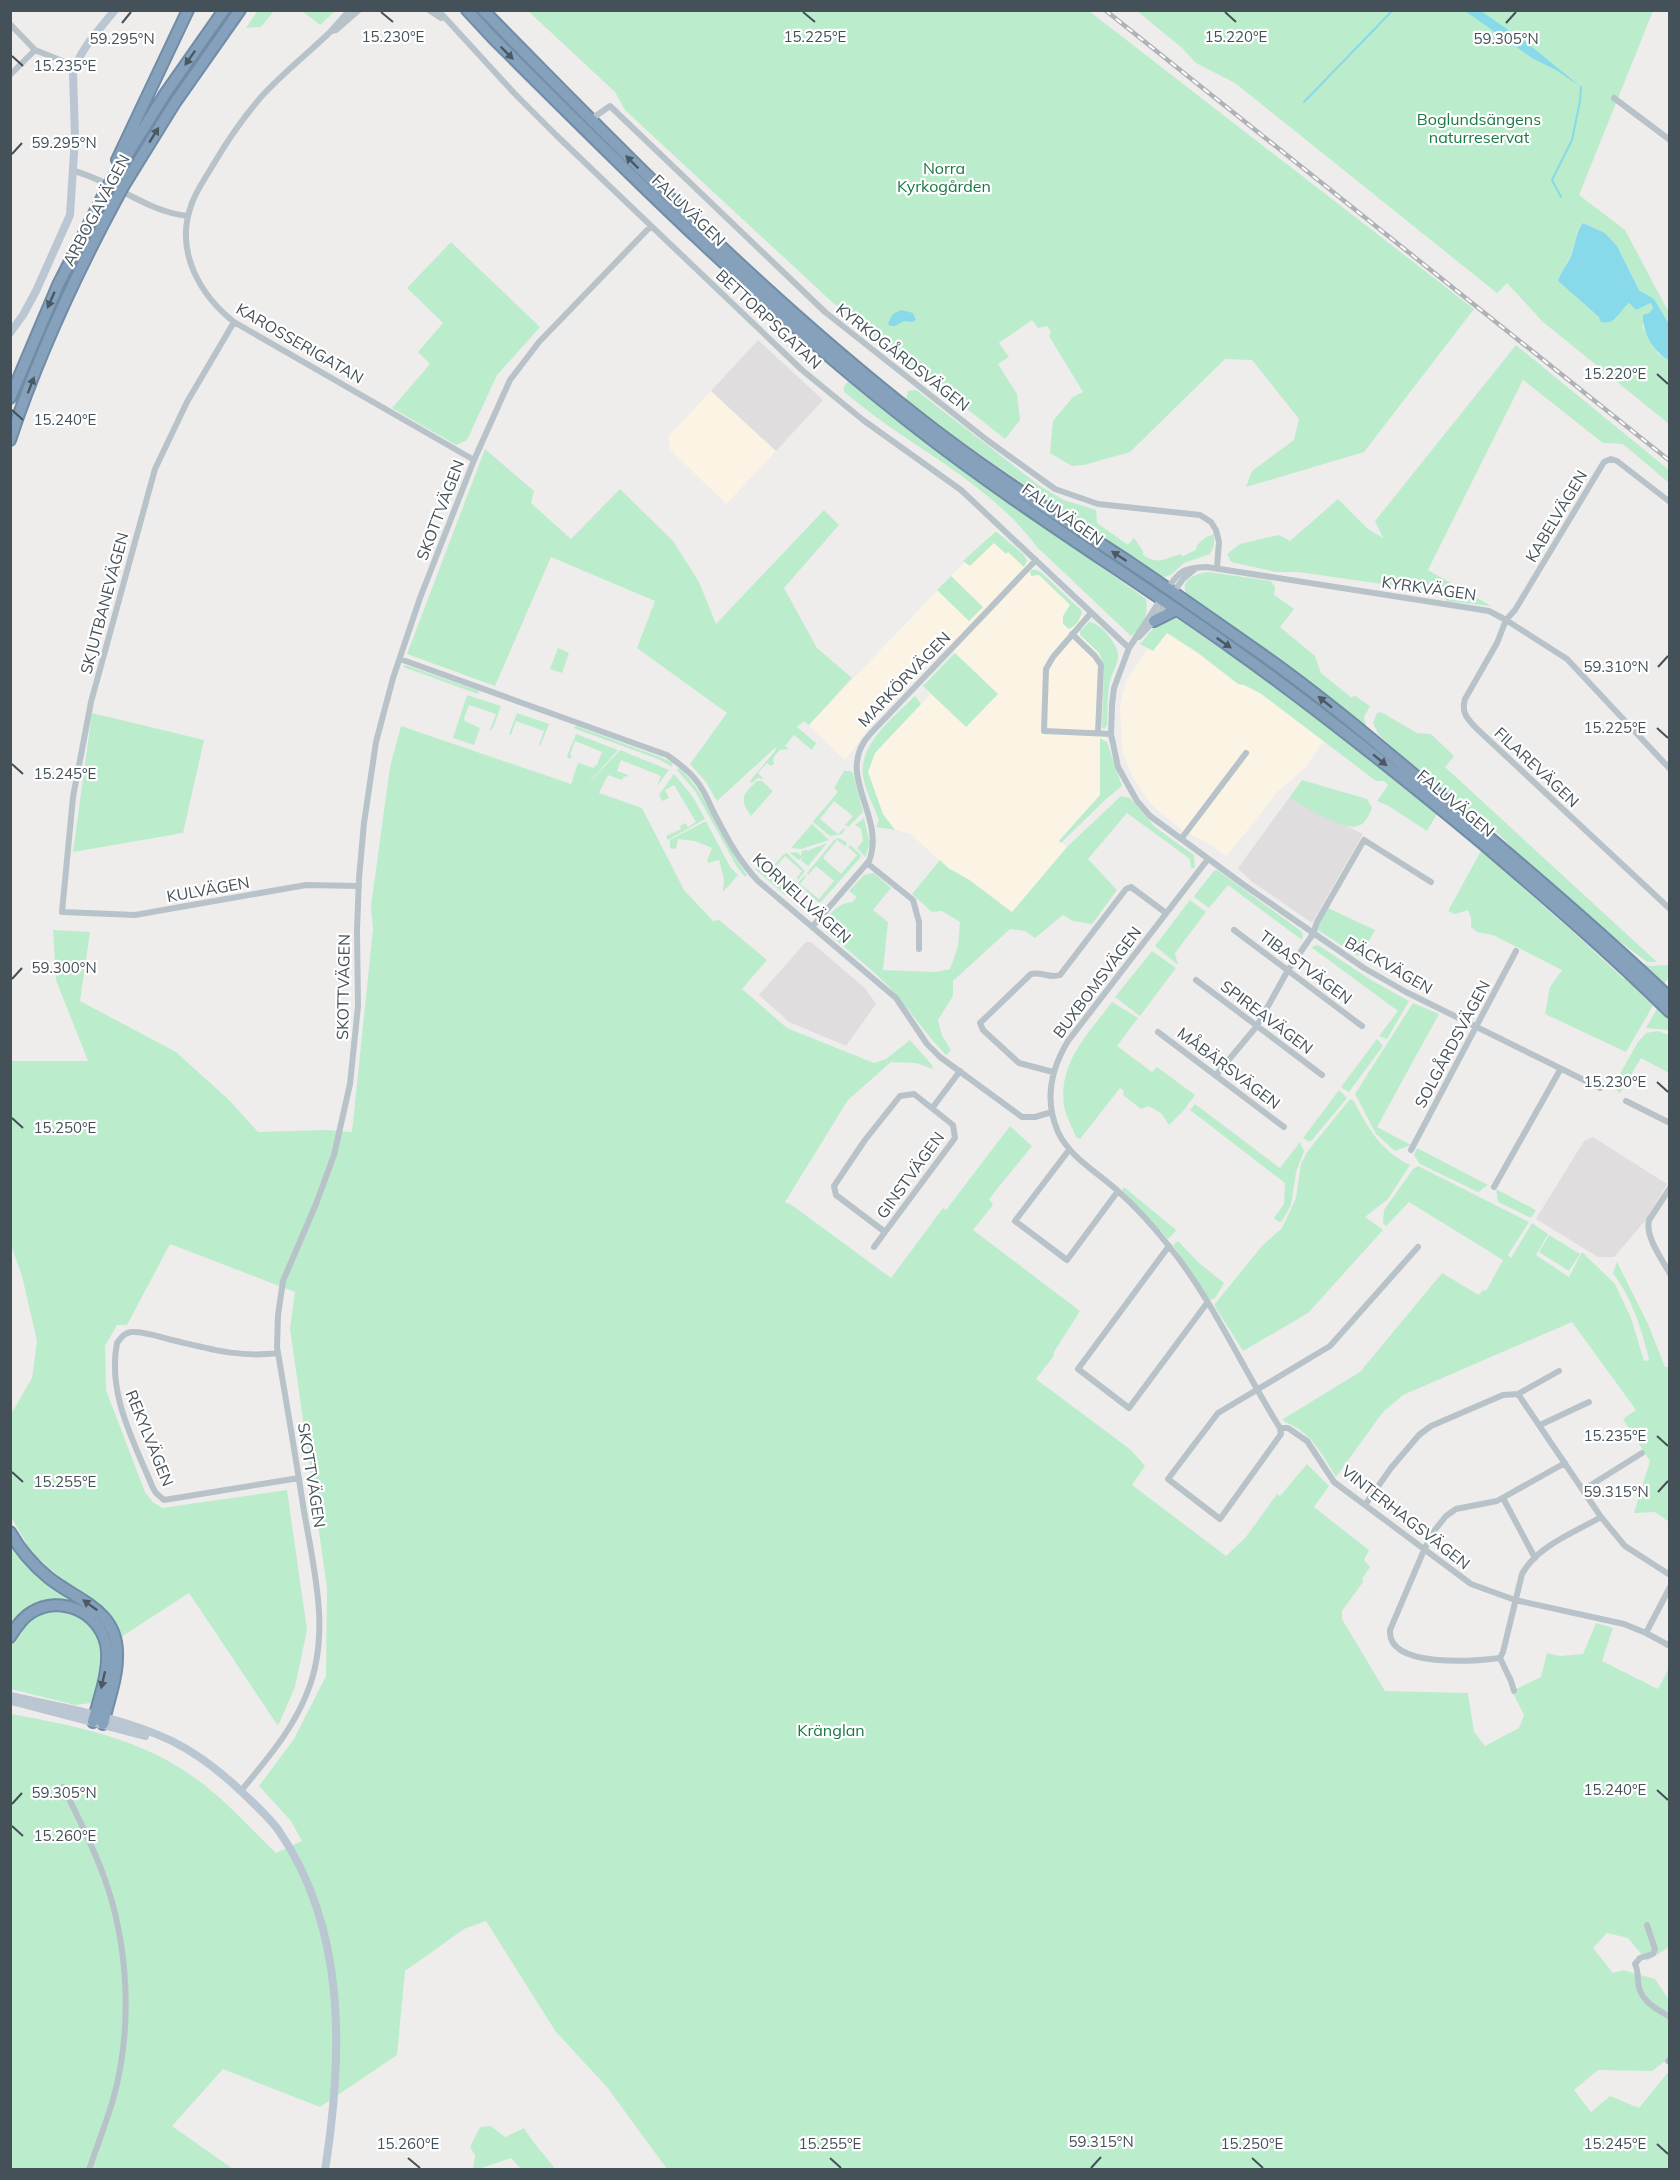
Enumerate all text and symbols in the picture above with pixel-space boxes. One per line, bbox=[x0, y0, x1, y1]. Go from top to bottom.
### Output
text: 15.230°E bbox=[362, 27, 425, 46]
text: 15.225°E bbox=[784, 27, 847, 46]
text: 15.220°E bbox=[1205, 27, 1268, 46]
text: 59.295°N bbox=[89, 29, 155, 48]
text: 59.305°N bbox=[1473, 29, 1539, 48]
one-way arrow bbox=[500, 46, 515, 60]
one-way arrow bbox=[185, 50, 196, 66]
text: 15.235°E bbox=[34, 56, 97, 75]
park label: Boglundsängens naturreservat bbox=[1417, 109, 1541, 147]
one-way arrow bbox=[149, 127, 160, 143]
text: 59.295°N bbox=[31, 133, 97, 152]
street label: ARBOGAVÄGEN bbox=[58, 151, 134, 269]
one-way arrow bbox=[626, 156, 640, 170]
park label: Norra Kyrkogården bbox=[897, 158, 991, 196]
street label: FALUVÄGEN bbox=[648, 170, 730, 250]
street label: BETTORPSGATAN bbox=[712, 265, 826, 373]
one-way arrow bbox=[46, 292, 55, 309]
street label: KAROSSERIGATAN bbox=[233, 298, 367, 388]
street label: KYRKOGÅRDSVÄGEN bbox=[832, 299, 974, 415]
text: 15.220°E bbox=[1584, 364, 1647, 383]
one-way arrow bbox=[26, 376, 36, 394]
text: 15.240°E bbox=[34, 410, 97, 429]
street label: SKOTTVÄGEN bbox=[412, 457, 468, 563]
street label: KABELVÄGEN bbox=[1521, 466, 1591, 566]
street label: FALUVÄGEN bbox=[1018, 479, 1108, 549]
street label: SKJUTBANEVÄGEN bbox=[75, 530, 133, 676]
one-way arrow bbox=[1111, 551, 1127, 562]
street label: KYRKVÄGEN bbox=[1380, 571, 1478, 605]
street label: MARKÖRVÄGEN bbox=[854, 627, 954, 731]
one-way arrow bbox=[1216, 637, 1232, 648]
text: 59.310°N bbox=[1583, 657, 1649, 676]
one-way arrow bbox=[1317, 696, 1332, 708]
text: 15.225°E bbox=[1584, 718, 1647, 737]
street label: FILAREVÄGEN bbox=[1490, 723, 1584, 811]
one-way arrow bbox=[1372, 753, 1388, 766]
text: 15.245°E bbox=[34, 764, 97, 783]
street label: FALUVÄGEN bbox=[1413, 765, 1499, 841]
street label: KORNELLVÄGEN bbox=[749, 849, 855, 947]
street label: KULVÄGEN bbox=[165, 872, 251, 906]
street label: BUXBOMSVÄGEN bbox=[1049, 922, 1145, 1042]
street label: TIBASTVÄGEN bbox=[1256, 926, 1356, 1008]
street label: BÄCKVÄGEN bbox=[1342, 932, 1436, 998]
street label: SKOTTVÄGEN bbox=[332, 934, 354, 1040]
text: 59.300°N bbox=[31, 958, 97, 977]
street label: SPIREAVÄGEN bbox=[1217, 976, 1317, 1058]
street label: SOLGÅRDSVÄGEN bbox=[1410, 977, 1494, 1111]
street label: MÅBÄRSVÄGEN bbox=[1174, 1023, 1284, 1113]
text: 15.230°E bbox=[1584, 1072, 1647, 1091]
text: 15.250°E bbox=[34, 1118, 97, 1137]
street label: GINSTVÄGEN bbox=[872, 1128, 948, 1222]
street label: REKYLVÄGEN bbox=[122, 1387, 178, 1489]
street label: SKOTTVÄGEN bbox=[294, 1421, 330, 1529]
text: 15.235°E bbox=[1584, 1426, 1647, 1445]
street label: VINTERHAGSVÄGEN bbox=[1338, 1461, 1474, 1573]
text: 15.255°E bbox=[34, 1472, 97, 1491]
text: 59.315°N bbox=[1583, 1482, 1649, 1501]
one-way arrow bbox=[83, 1599, 99, 1611]
one-way arrow bbox=[97, 1671, 107, 1689]
park label: Kränglan bbox=[797, 1720, 865, 1740]
text: 15.240°E bbox=[1584, 1780, 1647, 1799]
text: 59.305°N bbox=[31, 1783, 97, 1802]
text: 15.260°E bbox=[34, 1826, 97, 1845]
text: 59.315°N bbox=[1068, 2132, 1134, 2151]
text: 15.260°E bbox=[377, 2134, 440, 2153]
text: 15.255°E bbox=[799, 2134, 862, 2153]
text: 15.250°E bbox=[1221, 2134, 1284, 2153]
text: 15.245°E bbox=[1584, 2134, 1647, 2153]

